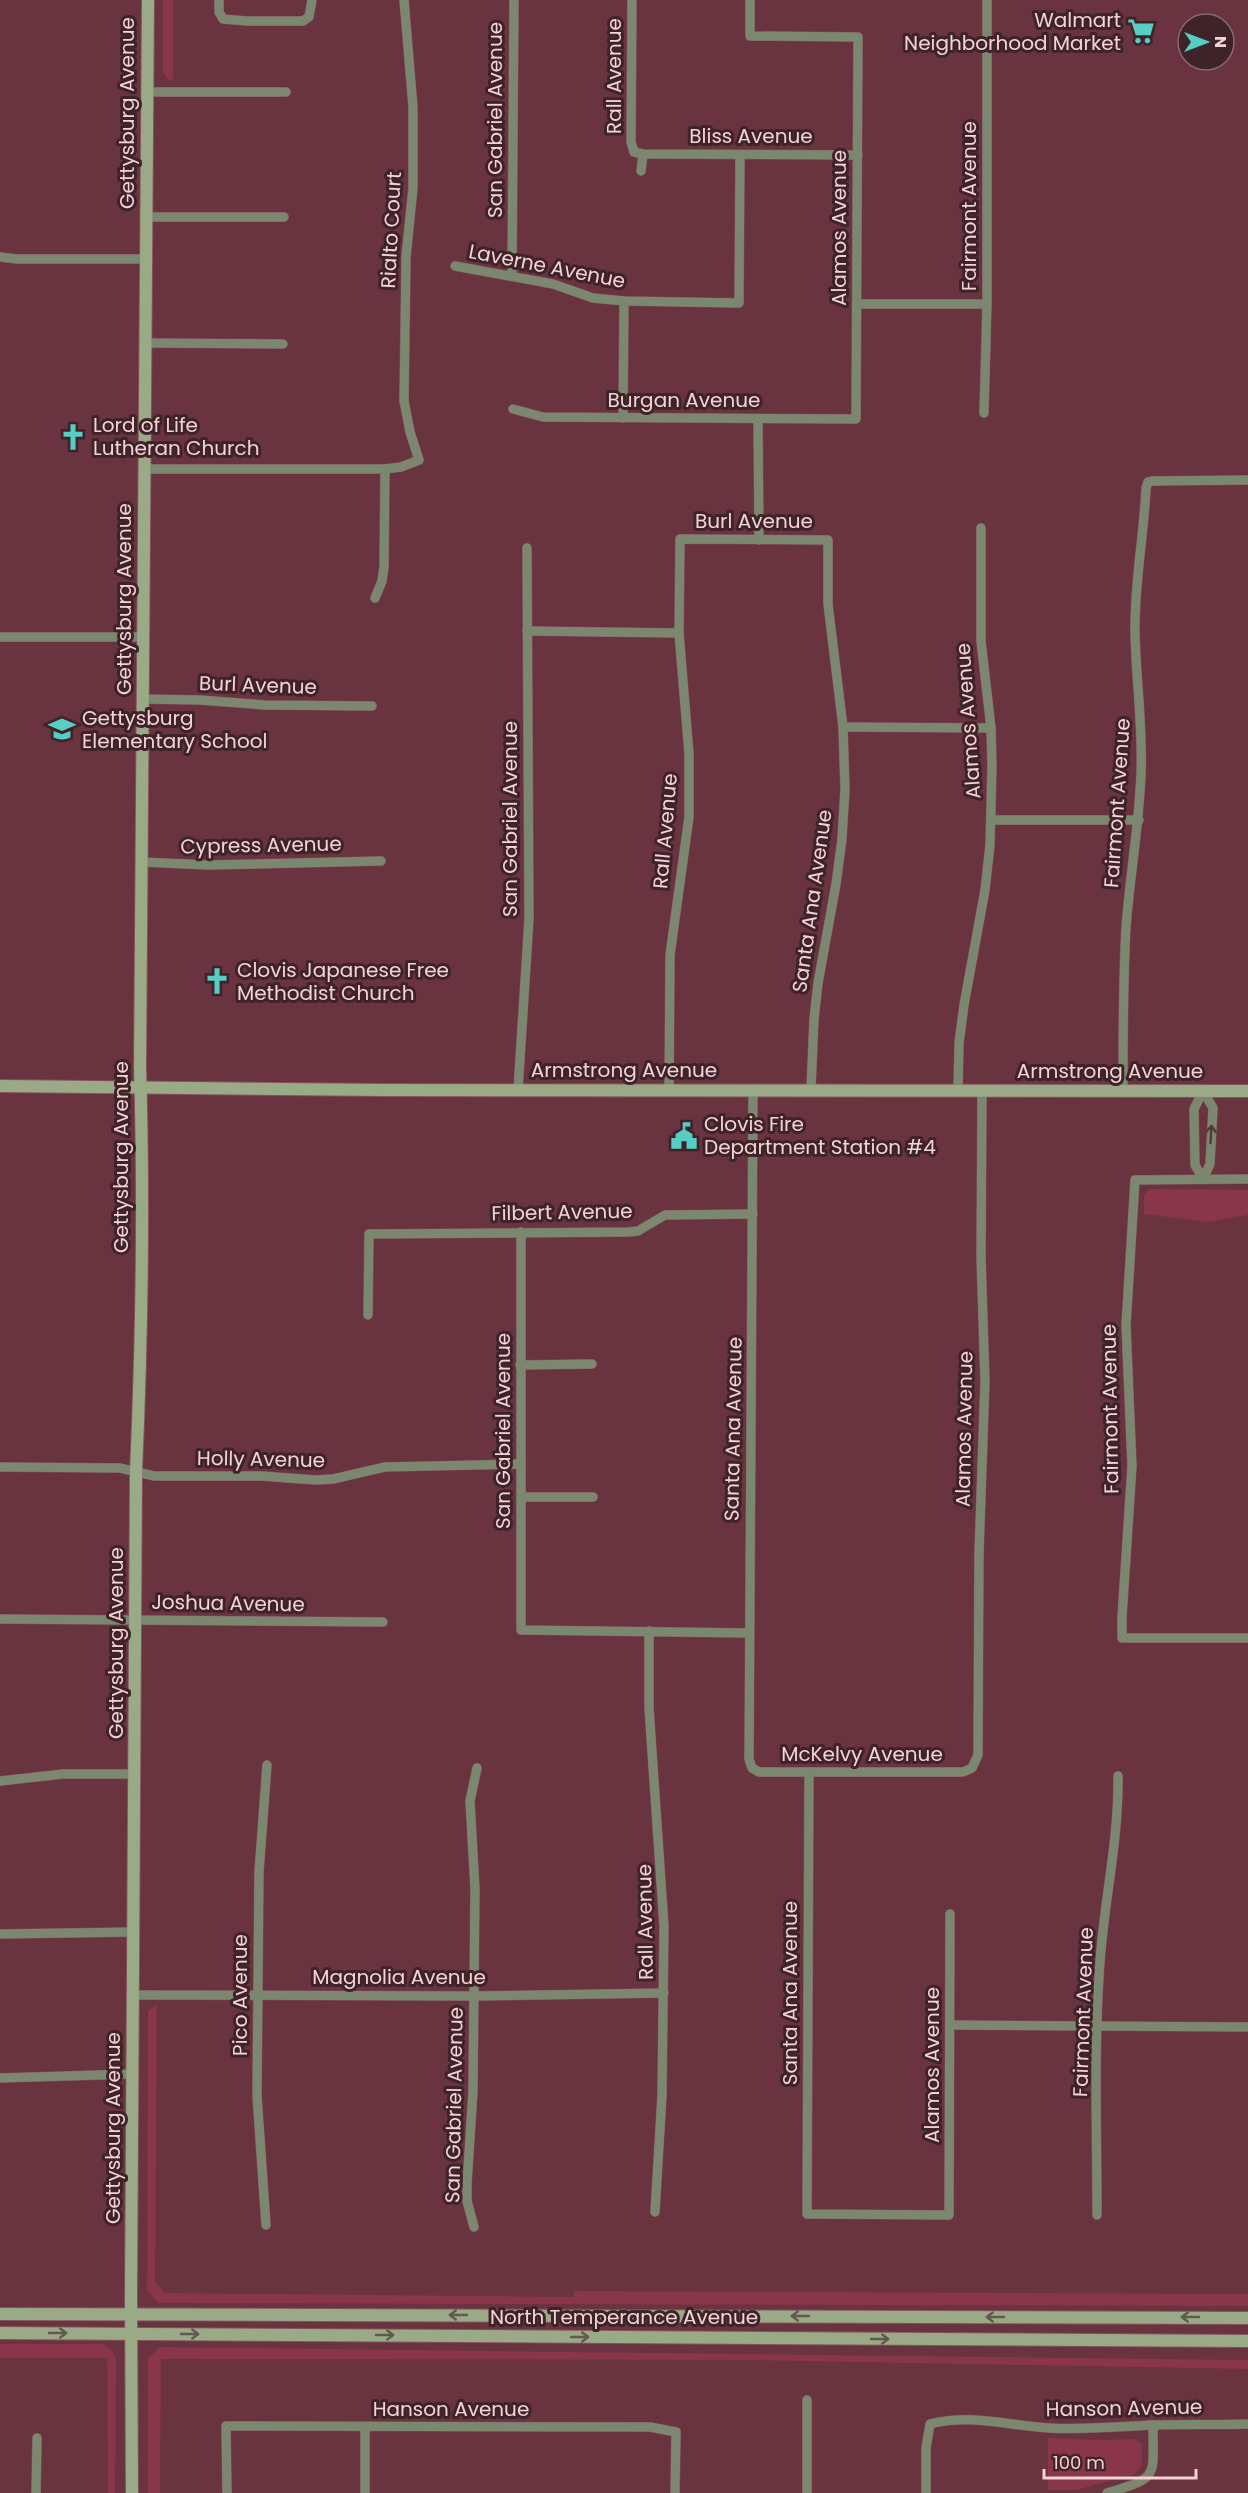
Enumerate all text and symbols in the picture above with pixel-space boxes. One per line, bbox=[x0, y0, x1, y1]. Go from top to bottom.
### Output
place label: Walmart Neighborhood Market bbox=[904, 6, 1121, 57]
north arrow bbox=[1176, 12, 1236, 72]
supermarket icon: Walmart Neighborhood Market bbox=[1126, 16, 1156, 46]
street label: Gettysburg Avenue bbox=[113, 17, 141, 209]
street label: Rall Avenue bbox=[600, 18, 628, 134]
street label: San Gabriel Avenue bbox=[481, 22, 509, 218]
text: N bbox=[1209, 36, 1232, 48]
street label: Fairmont Avenue bbox=[955, 121, 983, 291]
street label: Bliss Avenue bbox=[689, 122, 813, 150]
street label: Alamos Avenue bbox=[825, 150, 853, 306]
street label: Rialto Court bbox=[374, 171, 408, 289]
street label: Laverne Avenue bbox=[466, 237, 628, 295]
street label: Burgan Avenue bbox=[608, 386, 760, 414]
place label: Lord of Life Lutheran Church bbox=[93, 411, 259, 462]
church icon: Lord of Life Lutheran Church bbox=[58, 422, 88, 452]
street label: Gettysburg Avenue bbox=[110, 503, 138, 695]
street label: Burl Avenue bbox=[695, 507, 813, 535]
street label: Alamos Avenue bbox=[949, 642, 987, 800]
street label: Burl Avenue bbox=[199, 669, 317, 701]
place label: Gettysburg Elementary School bbox=[82, 704, 267, 755]
school or university icon: Gettysburg Elementary School bbox=[47, 714, 77, 744]
street label: Fairmont Avenue bbox=[1097, 717, 1137, 889]
street label: San Gabriel Avenue bbox=[496, 721, 524, 917]
street label: Rall Avenue bbox=[646, 772, 684, 890]
street label: Santa Ana Avenue bbox=[785, 808, 839, 994]
street label: Cypress Avenue bbox=[180, 830, 342, 860]
place label: Clovis Japanese Free Methodist Church bbox=[237, 956, 449, 1007]
church icon: Clovis Japanese Free Methodist Church bbox=[202, 966, 232, 996]
street label: Armstrong Avenue bbox=[531, 1056, 717, 1084]
street label: Armstrong Avenue bbox=[1017, 1057, 1203, 1085]
street label: Gettysburg Avenue bbox=[107, 1061, 135, 1253]
place label: Clovis Fire Department Station #4 bbox=[704, 1110, 936, 1161]
public building icon: Clovis Fire Department Station #4 bbox=[669, 1121, 699, 1151]
one-way arrow bbox=[1206, 1125, 1217, 1145]
street label: Filbert Avenue bbox=[491, 1197, 633, 1227]
street label: Fairmont Avenue bbox=[1095, 1324, 1125, 1494]
street label: San Gabriel Avenue bbox=[489, 1333, 517, 1529]
street label: Santa Ana Avenue bbox=[717, 1337, 749, 1521]
street label: Alamos Avenue bbox=[949, 1351, 979, 1507]
street label: Holly Avenue bbox=[197, 1444, 325, 1474]
street label: Gettysburg Avenue bbox=[102, 1547, 130, 1739]
street label: Joshua Avenue bbox=[151, 1588, 305, 1618]
street label: McKelvy Avenue bbox=[781, 1740, 943, 1768]
street label: Rall Avenue bbox=[630, 1864, 660, 1980]
street label: Santa Ana Avenue bbox=[776, 1901, 804, 2085]
street label: Fairmont Avenue bbox=[1066, 1927, 1100, 2097]
street label: Pico Avenue bbox=[226, 1934, 254, 2056]
street label: Magnolia Avenue bbox=[312, 1963, 486, 1991]
street label: Alamos Avenue bbox=[918, 1987, 946, 2143]
street label: San Gabriel Avenue bbox=[438, 2007, 470, 2203]
street label: Gettysburg Avenue bbox=[99, 2032, 127, 2224]
street label: North Temperance Avenue bbox=[490, 2303, 758, 2331]
one-way arrow bbox=[448, 2309, 468, 2321]
one-way arrow bbox=[790, 2310, 810, 2322]
one-way arrow bbox=[985, 2311, 1005, 2323]
one-way arrow bbox=[1180, 2311, 1200, 2323]
one-way arrow bbox=[48, 2327, 68, 2339]
one-way arrow bbox=[179, 2328, 199, 2340]
one-way arrow bbox=[374, 2329, 394, 2341]
one-way arrow bbox=[569, 2331, 589, 2343]
one-way arrow bbox=[869, 2333, 889, 2345]
street label: Hanson Avenue bbox=[1045, 2393, 1203, 2423]
street label: Hanson Avenue bbox=[373, 2395, 529, 2423]
scale bar bbox=[1044, 2442, 1196, 2480]
text: 100 m bbox=[1053, 2450, 1105, 2475]

